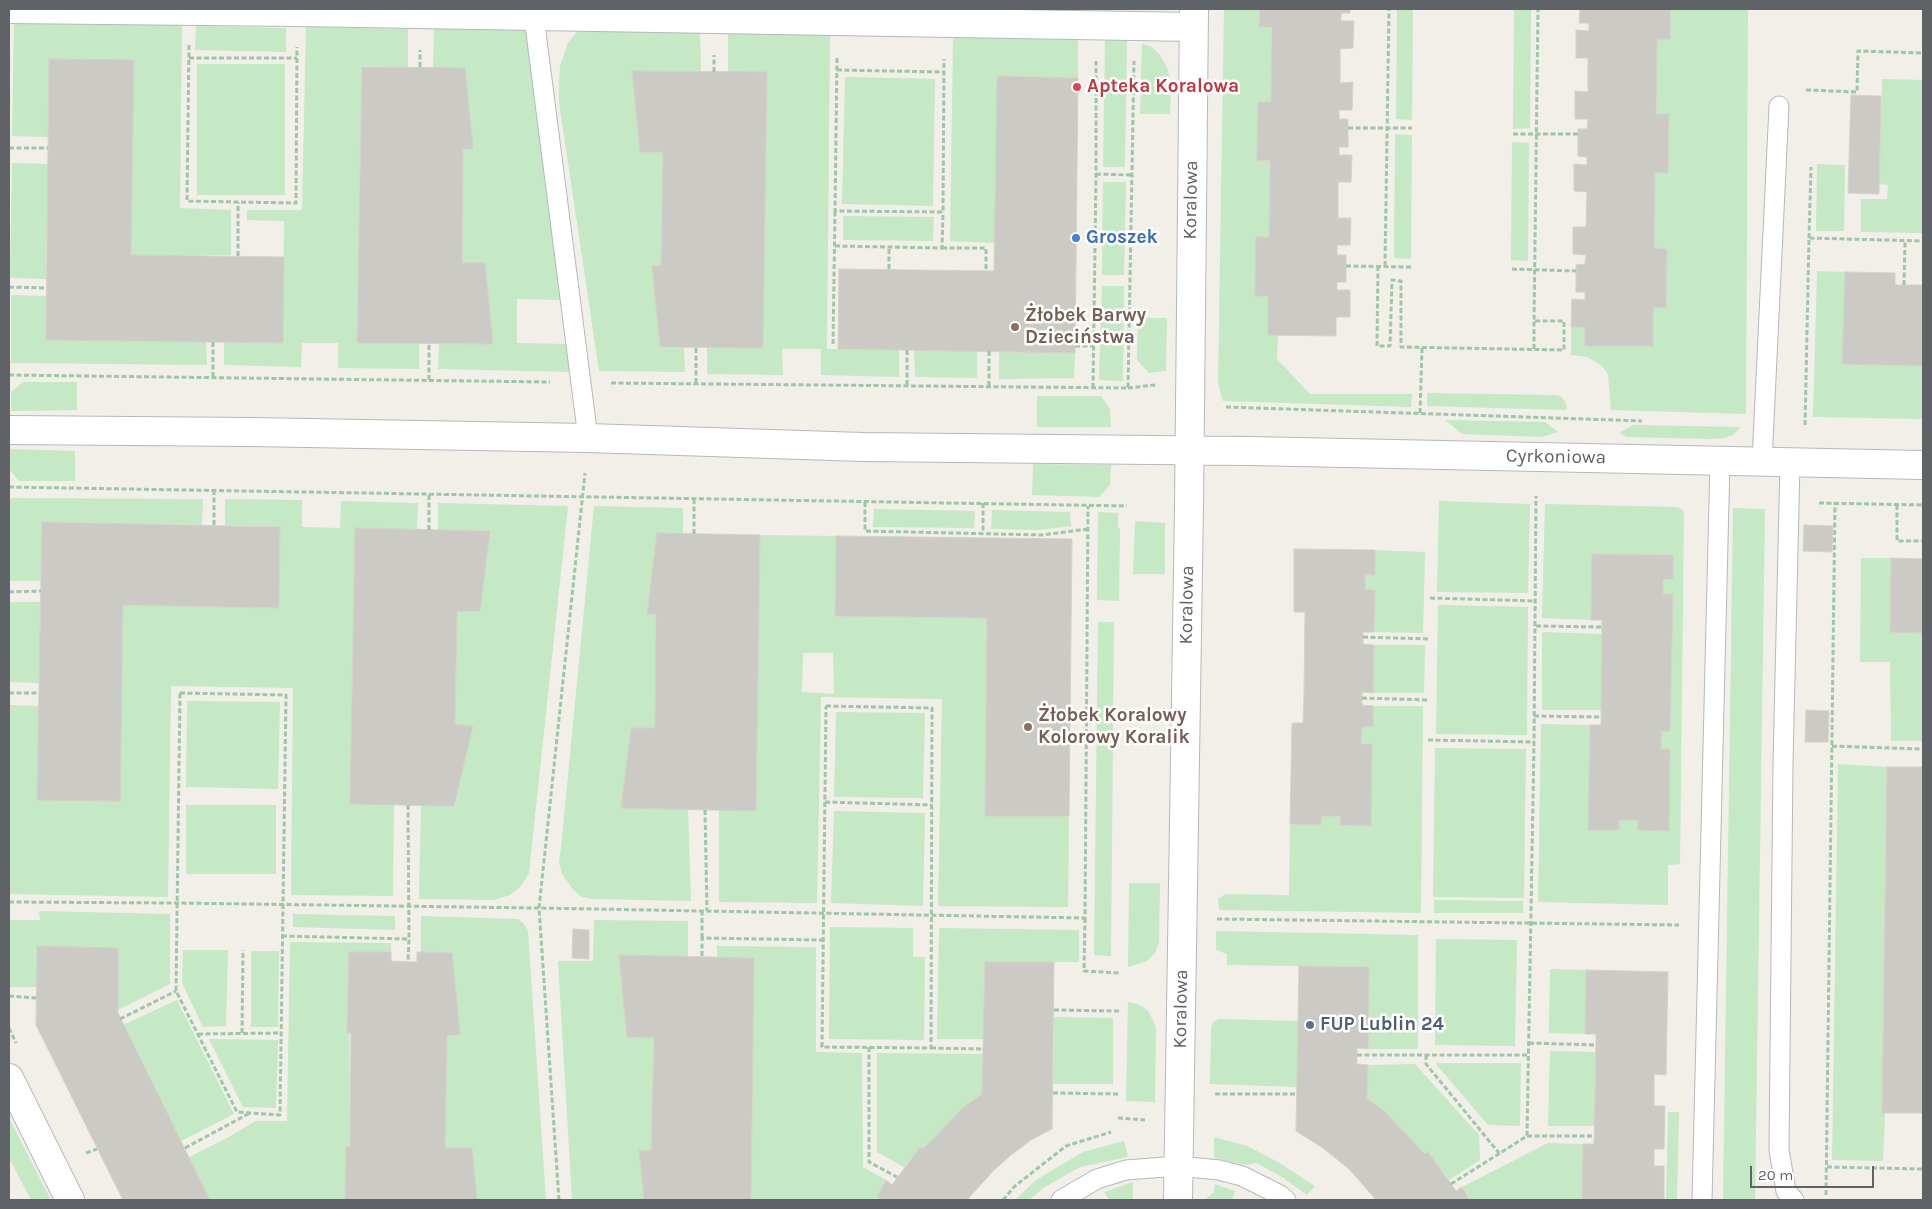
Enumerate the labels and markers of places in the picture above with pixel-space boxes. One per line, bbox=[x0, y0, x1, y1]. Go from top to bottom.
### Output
place label: Apteka Koralowa bbox=[1087, 76, 1239, 98]
marker: Apteka Koralowa bbox=[1071, 81, 1083, 93]
place label: Groszek bbox=[1086, 227, 1158, 249]
marker: Groszek bbox=[1070, 232, 1082, 244]
place label: Żłobek Barwy Dzieciństwa bbox=[1025, 305, 1146, 349]
marker: Żłobek Barwy Dzieciństwa bbox=[1009, 321, 1021, 333]
place label: Żłobek Koralowy Kolorowy Koralik bbox=[1038, 705, 1190, 749]
marker: Żłobek Koralowy Kolorowy Koralik bbox=[1022, 721, 1034, 733]
place label: FUP Lublin 24 bbox=[1320, 1014, 1444, 1036]
marker: FUP Lublin 24 bbox=[1304, 1019, 1316, 1031]

